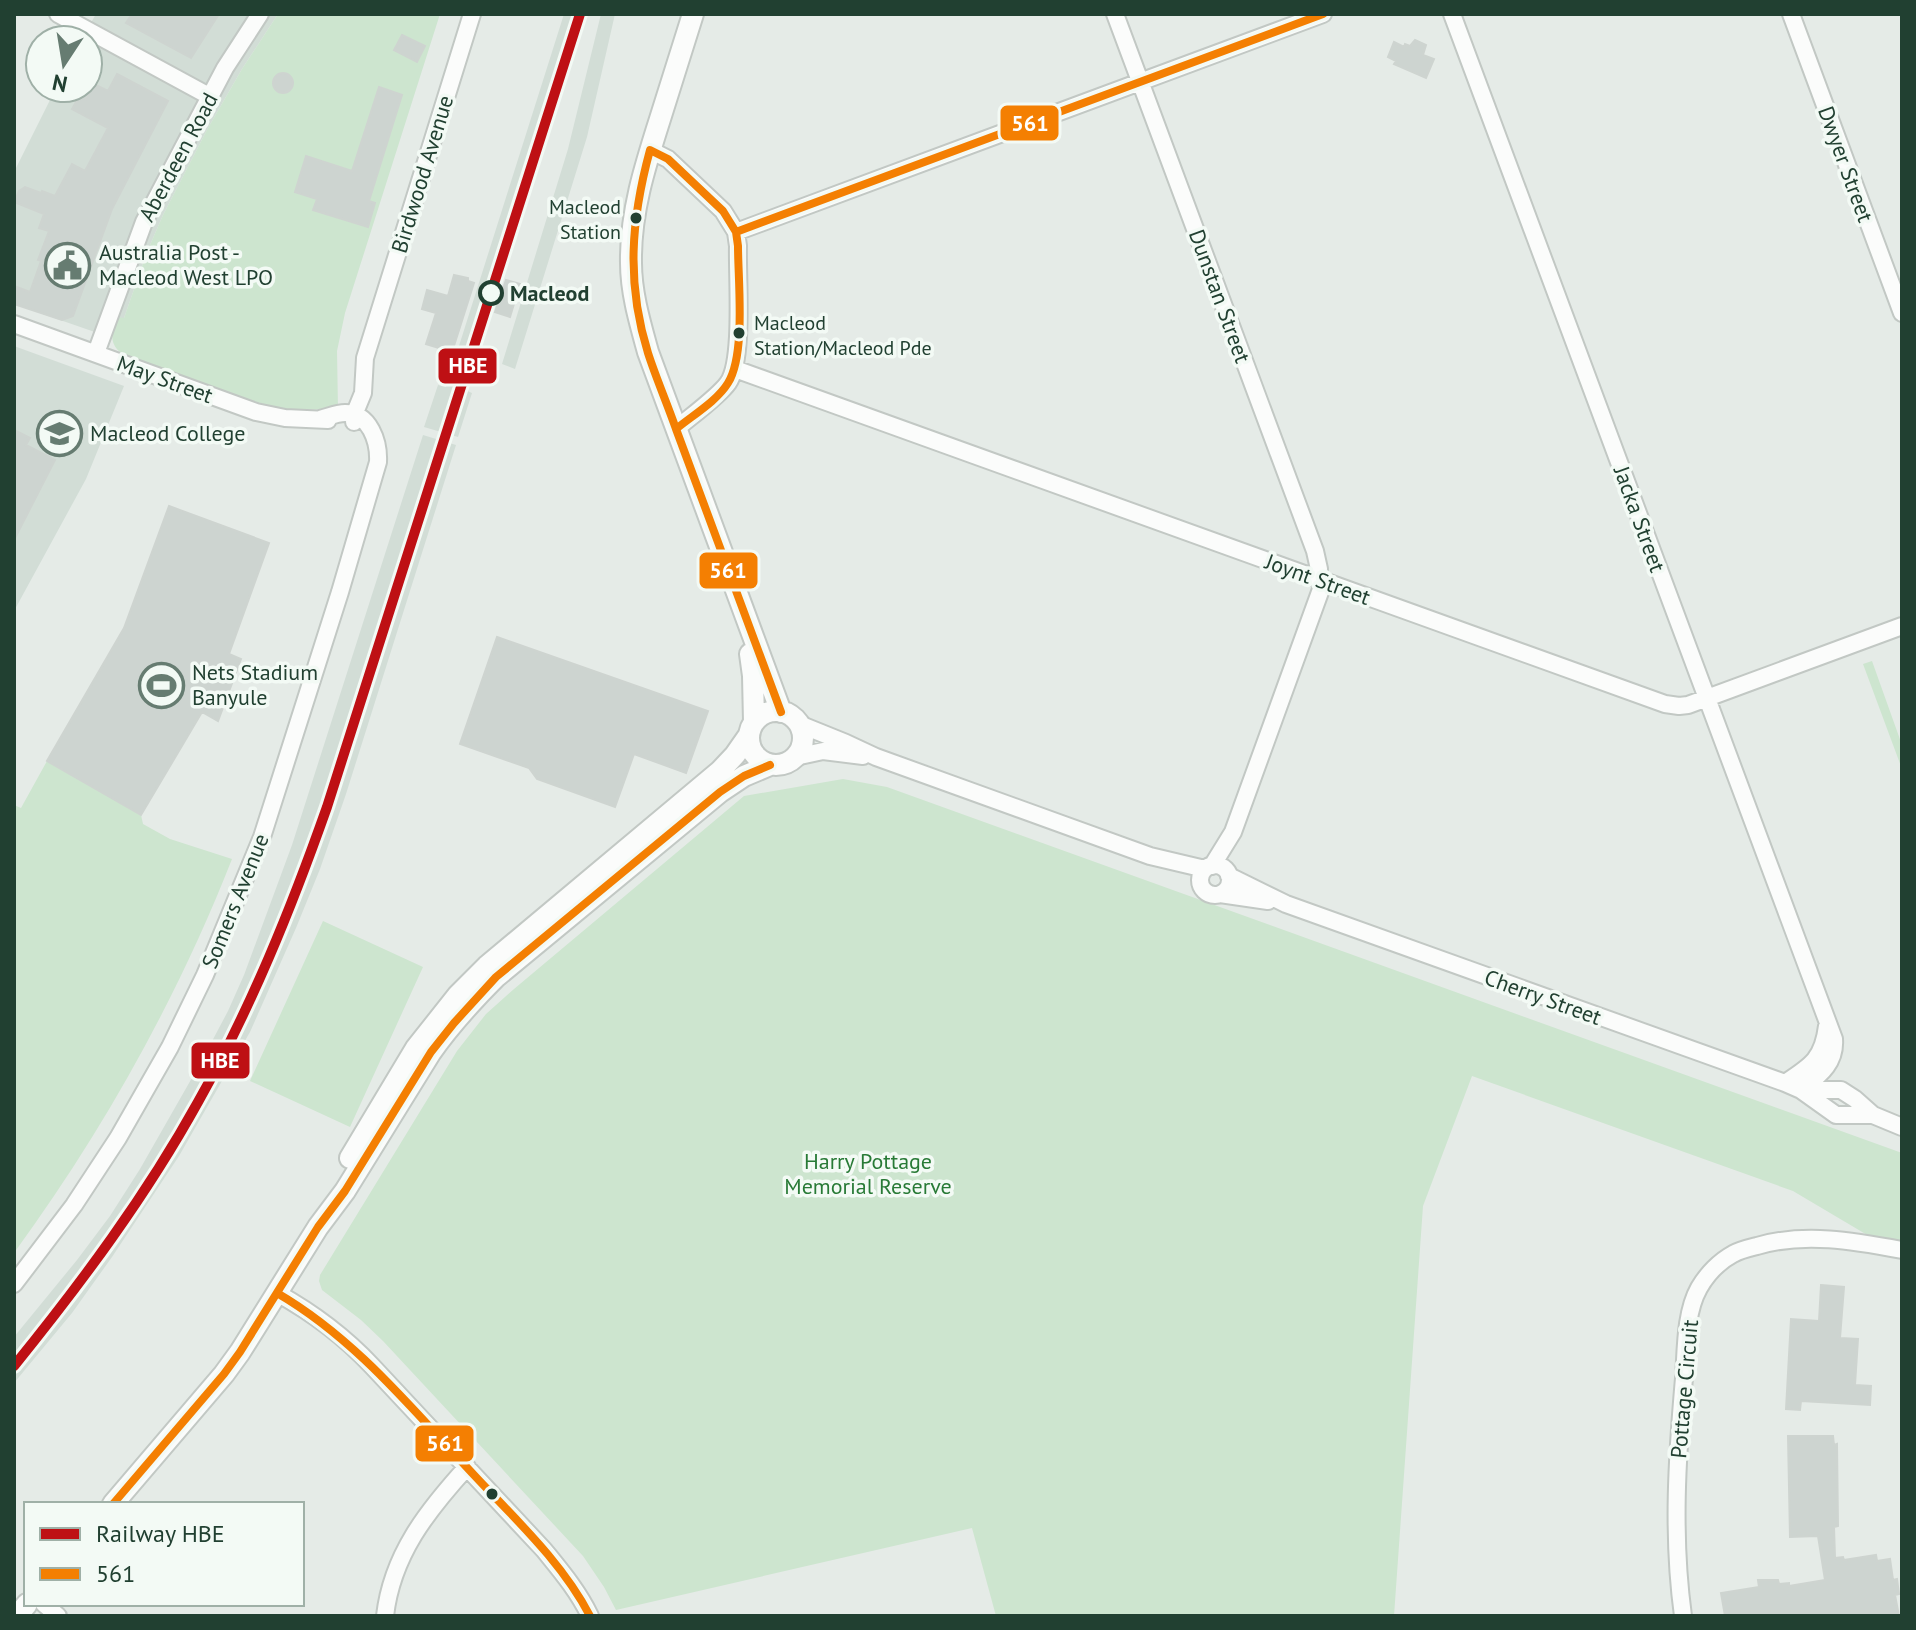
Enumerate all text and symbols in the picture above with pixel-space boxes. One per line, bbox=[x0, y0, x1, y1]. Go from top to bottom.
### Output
north arrow bbox=[24, 24, 104, 104]
text: N bbox=[50, 68, 70, 99]
street label: Aberdeen Road bbox=[132, 88, 224, 226]
street label: Birdwood Avenue bbox=[385, 92, 459, 256]
street label: Dwyer Street bbox=[1812, 102, 1880, 226]
line badge: 561 bbox=[999, 104, 1060, 142]
text: 561 bbox=[1011, 109, 1049, 137]
place label: Macleod Station bbox=[549, 194, 621, 245]
marker: Macleod Station bbox=[628, 210, 644, 226]
street label: Dunstan Street bbox=[1183, 225, 1257, 367]
place label: Australia Post - Macleod West LPO bbox=[99, 238, 273, 291]
public building icon: Australia Post - Macleod West LPO bbox=[44, 241, 92, 289]
place label: Macleod bbox=[510, 279, 589, 307]
marker: Macleod bbox=[479, 281, 503, 305]
place label: Macleod Station/Macleod Pde bbox=[754, 310, 932, 361]
marker: Macleod Station/Macleod Pde bbox=[731, 325, 747, 341]
line badge: HBE bbox=[437, 347, 498, 385]
street label: May Street bbox=[113, 349, 217, 409]
text: HBE bbox=[449, 351, 487, 379]
school or university icon: Macleod College bbox=[35, 409, 83, 457]
place label: Macleod College bbox=[90, 419, 245, 447]
street label: Jacka Street bbox=[1608, 461, 1672, 576]
street label: Joynt Street bbox=[1261, 547, 1375, 611]
line badge: 561 bbox=[698, 551, 759, 590]
text: 561 bbox=[709, 556, 747, 584]
place label: Nets Stadium Banyule bbox=[192, 658, 318, 711]
sports icon: Nets Stadium Banyule bbox=[137, 661, 185, 709]
street label: Somers Avenue bbox=[195, 829, 275, 973]
street label: Cherry Street bbox=[1481, 963, 1606, 1031]
line badge: HBE bbox=[190, 1041, 251, 1080]
text: HBE bbox=[201, 1046, 239, 1074]
park label: Harry Pottage Memorial Reserve bbox=[784, 1147, 952, 1200]
street label: Pottage Circuit bbox=[1664, 1318, 1704, 1459]
line badge: 561 bbox=[414, 1424, 475, 1463]
text: 561 bbox=[426, 1429, 464, 1457]
unlabelled marker bbox=[484, 1486, 500, 1502]
legend bbox=[24, 1502, 304, 1606]
text: Railway HBE bbox=[96, 1518, 225, 1549]
text: 561 bbox=[96, 1558, 135, 1589]

